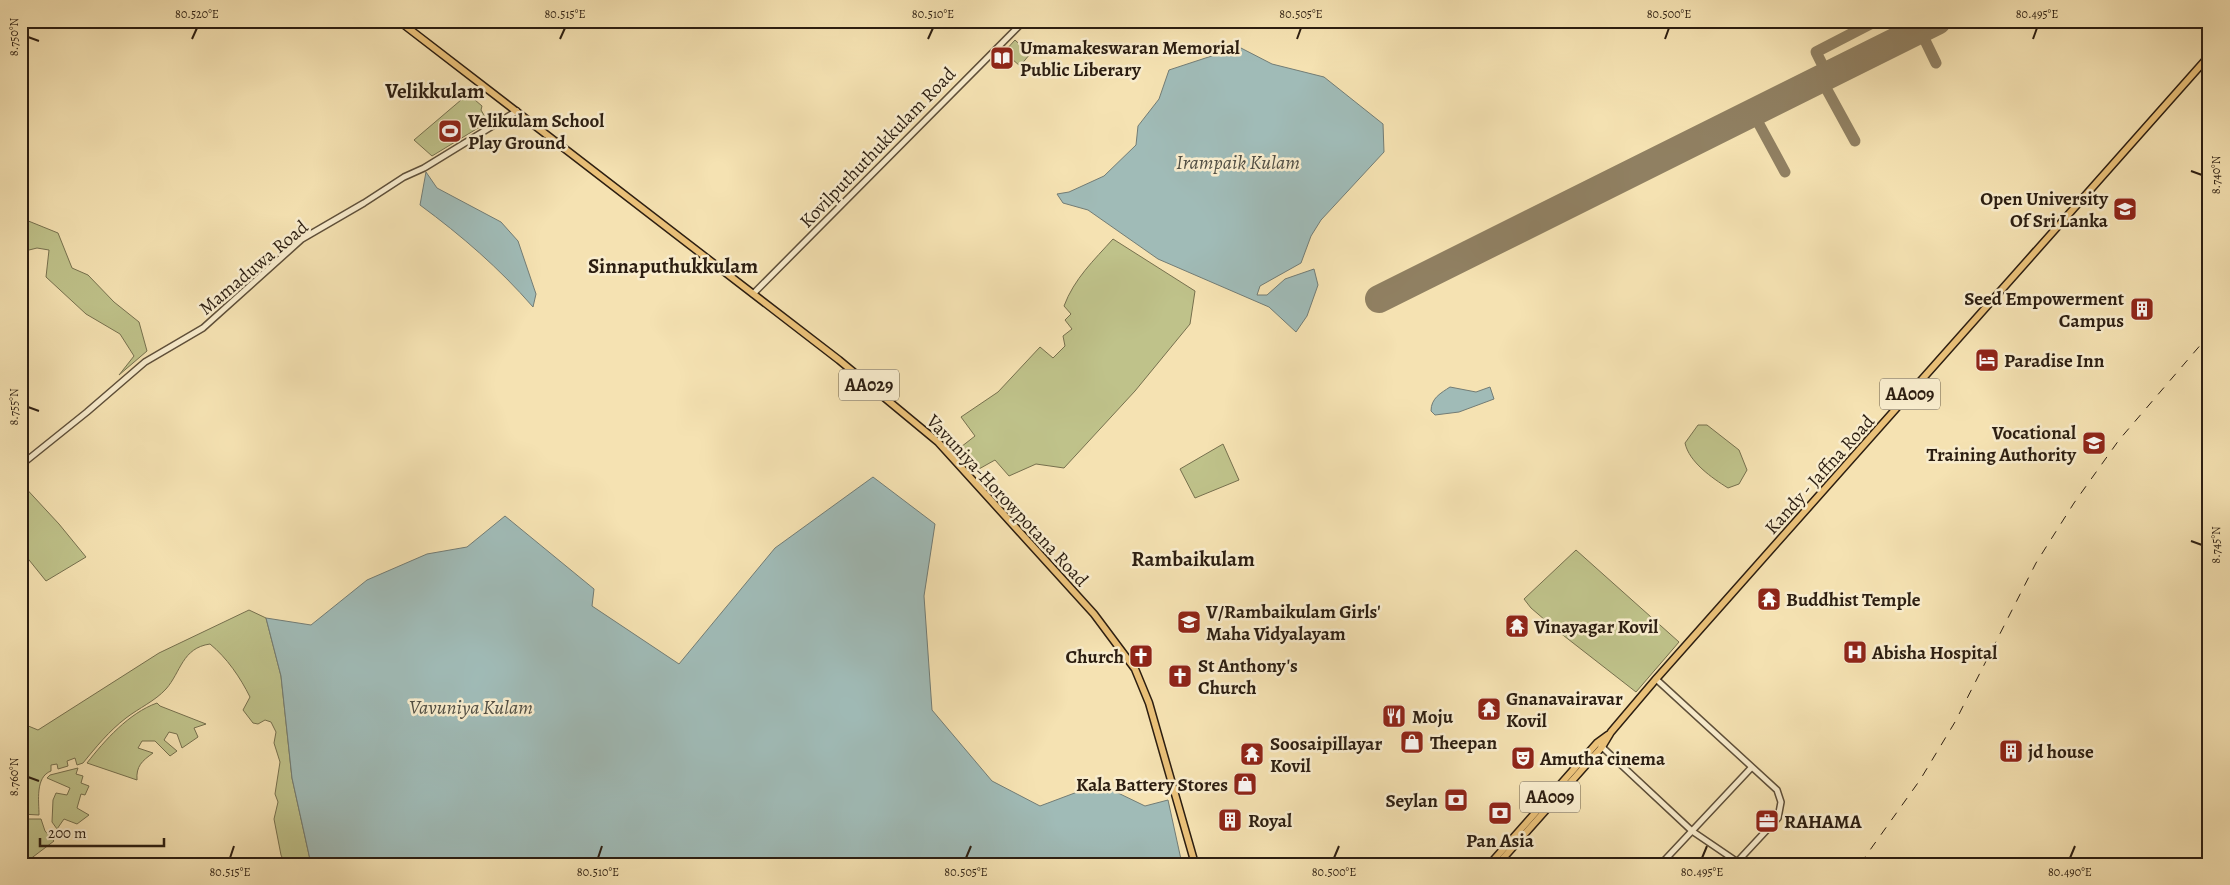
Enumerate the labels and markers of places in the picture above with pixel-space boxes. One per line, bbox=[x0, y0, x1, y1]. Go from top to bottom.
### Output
place label: Umamakeswaran Memorial Public Liberary bbox=[1020, 35, 1240, 83]
library icon: Umamakeswaran Memorial Public Liberary bbox=[989, 45, 1015, 71]
place label: Velikulam School Play Ground bbox=[467, 108, 604, 156]
sports icon: Velikulam School Play Ground bbox=[437, 118, 463, 144]
place label: Open University Of Sri Lanka bbox=[1980, 186, 2109, 234]
school or university icon: Open University Of Sri Lanka bbox=[2112, 196, 2138, 222]
place label: Seed Empowerment Campus bbox=[1964, 286, 2125, 334]
building icon: Seed Empowerment Campus bbox=[2129, 296, 2155, 322]
hotel icon: Paradise Inn bbox=[1974, 347, 2000, 373]
place label: Paradise Inn bbox=[2004, 348, 2105, 374]
place label: Vocational Training Authority bbox=[1926, 420, 2077, 468]
school or university icon: Vocational Training Authority bbox=[2081, 430, 2107, 456]
temple icon: Buddhist Temple bbox=[1756, 586, 1782, 612]
place label: Buddhist Temple bbox=[1786, 587, 1921, 613]
place label: V/Rambaikulam Girls' Maha Vidyalayam bbox=[1205, 599, 1381, 647]
school or university icon: V/Rambaikulam Girls' Maha Vidyalayam bbox=[1176, 609, 1202, 635]
temple icon: Vinayagar Kovil bbox=[1504, 613, 1530, 639]
place label: Vinayagar Kovil bbox=[1533, 614, 1658, 640]
hospital icon: Abisha Hospital bbox=[1842, 639, 1868, 665]
place label: Abisha Hospital bbox=[1871, 640, 1997, 666]
church icon: Church bbox=[1128, 643, 1154, 669]
place label: Church bbox=[1065, 644, 1124, 670]
place label: St Anthony's Church bbox=[1198, 653, 1298, 701]
church icon: St Anthony's Church bbox=[1167, 663, 1193, 689]
place label: Gnanavairavar Kovil bbox=[1506, 686, 1623, 734]
temple icon: Gnanavairavar Kovil bbox=[1476, 696, 1502, 722]
restaurant icon: Moju bbox=[1381, 703, 1407, 729]
place label: Moju bbox=[1412, 704, 1454, 730]
shop icon: Theepan bbox=[1399, 729, 1425, 755]
place label: Theepan bbox=[1430, 730, 1497, 756]
place label: Soosaipillayar Kovil bbox=[1270, 731, 1382, 779]
building icon: jd house bbox=[1998, 738, 2024, 764]
place label: jd house bbox=[2028, 739, 2094, 765]
temple icon: Soosaipillayar Kovil bbox=[1239, 741, 1265, 767]
theatre icon: Amutha cinema bbox=[1510, 745, 1536, 771]
place label: Amutha cinema bbox=[1539, 746, 1666, 772]
shop icon: Kala Battery Stores bbox=[1232, 771, 1258, 797]
place label: Kala Battery Stores bbox=[1076, 772, 1228, 798]
bank icon: Seylan bbox=[1443, 787, 1469, 813]
place label: Seylan bbox=[1386, 788, 1438, 814]
bank icon: Pan Asia bbox=[1487, 800, 1513, 826]
building icon: Royal bbox=[1217, 807, 1243, 833]
place label: Royal bbox=[1248, 808, 1292, 834]
office icon: RAHAMA bbox=[1754, 808, 1780, 834]
place label: RAHAMA bbox=[1784, 809, 1863, 835]
place label: Pan Asia bbox=[1466, 828, 1535, 854]

